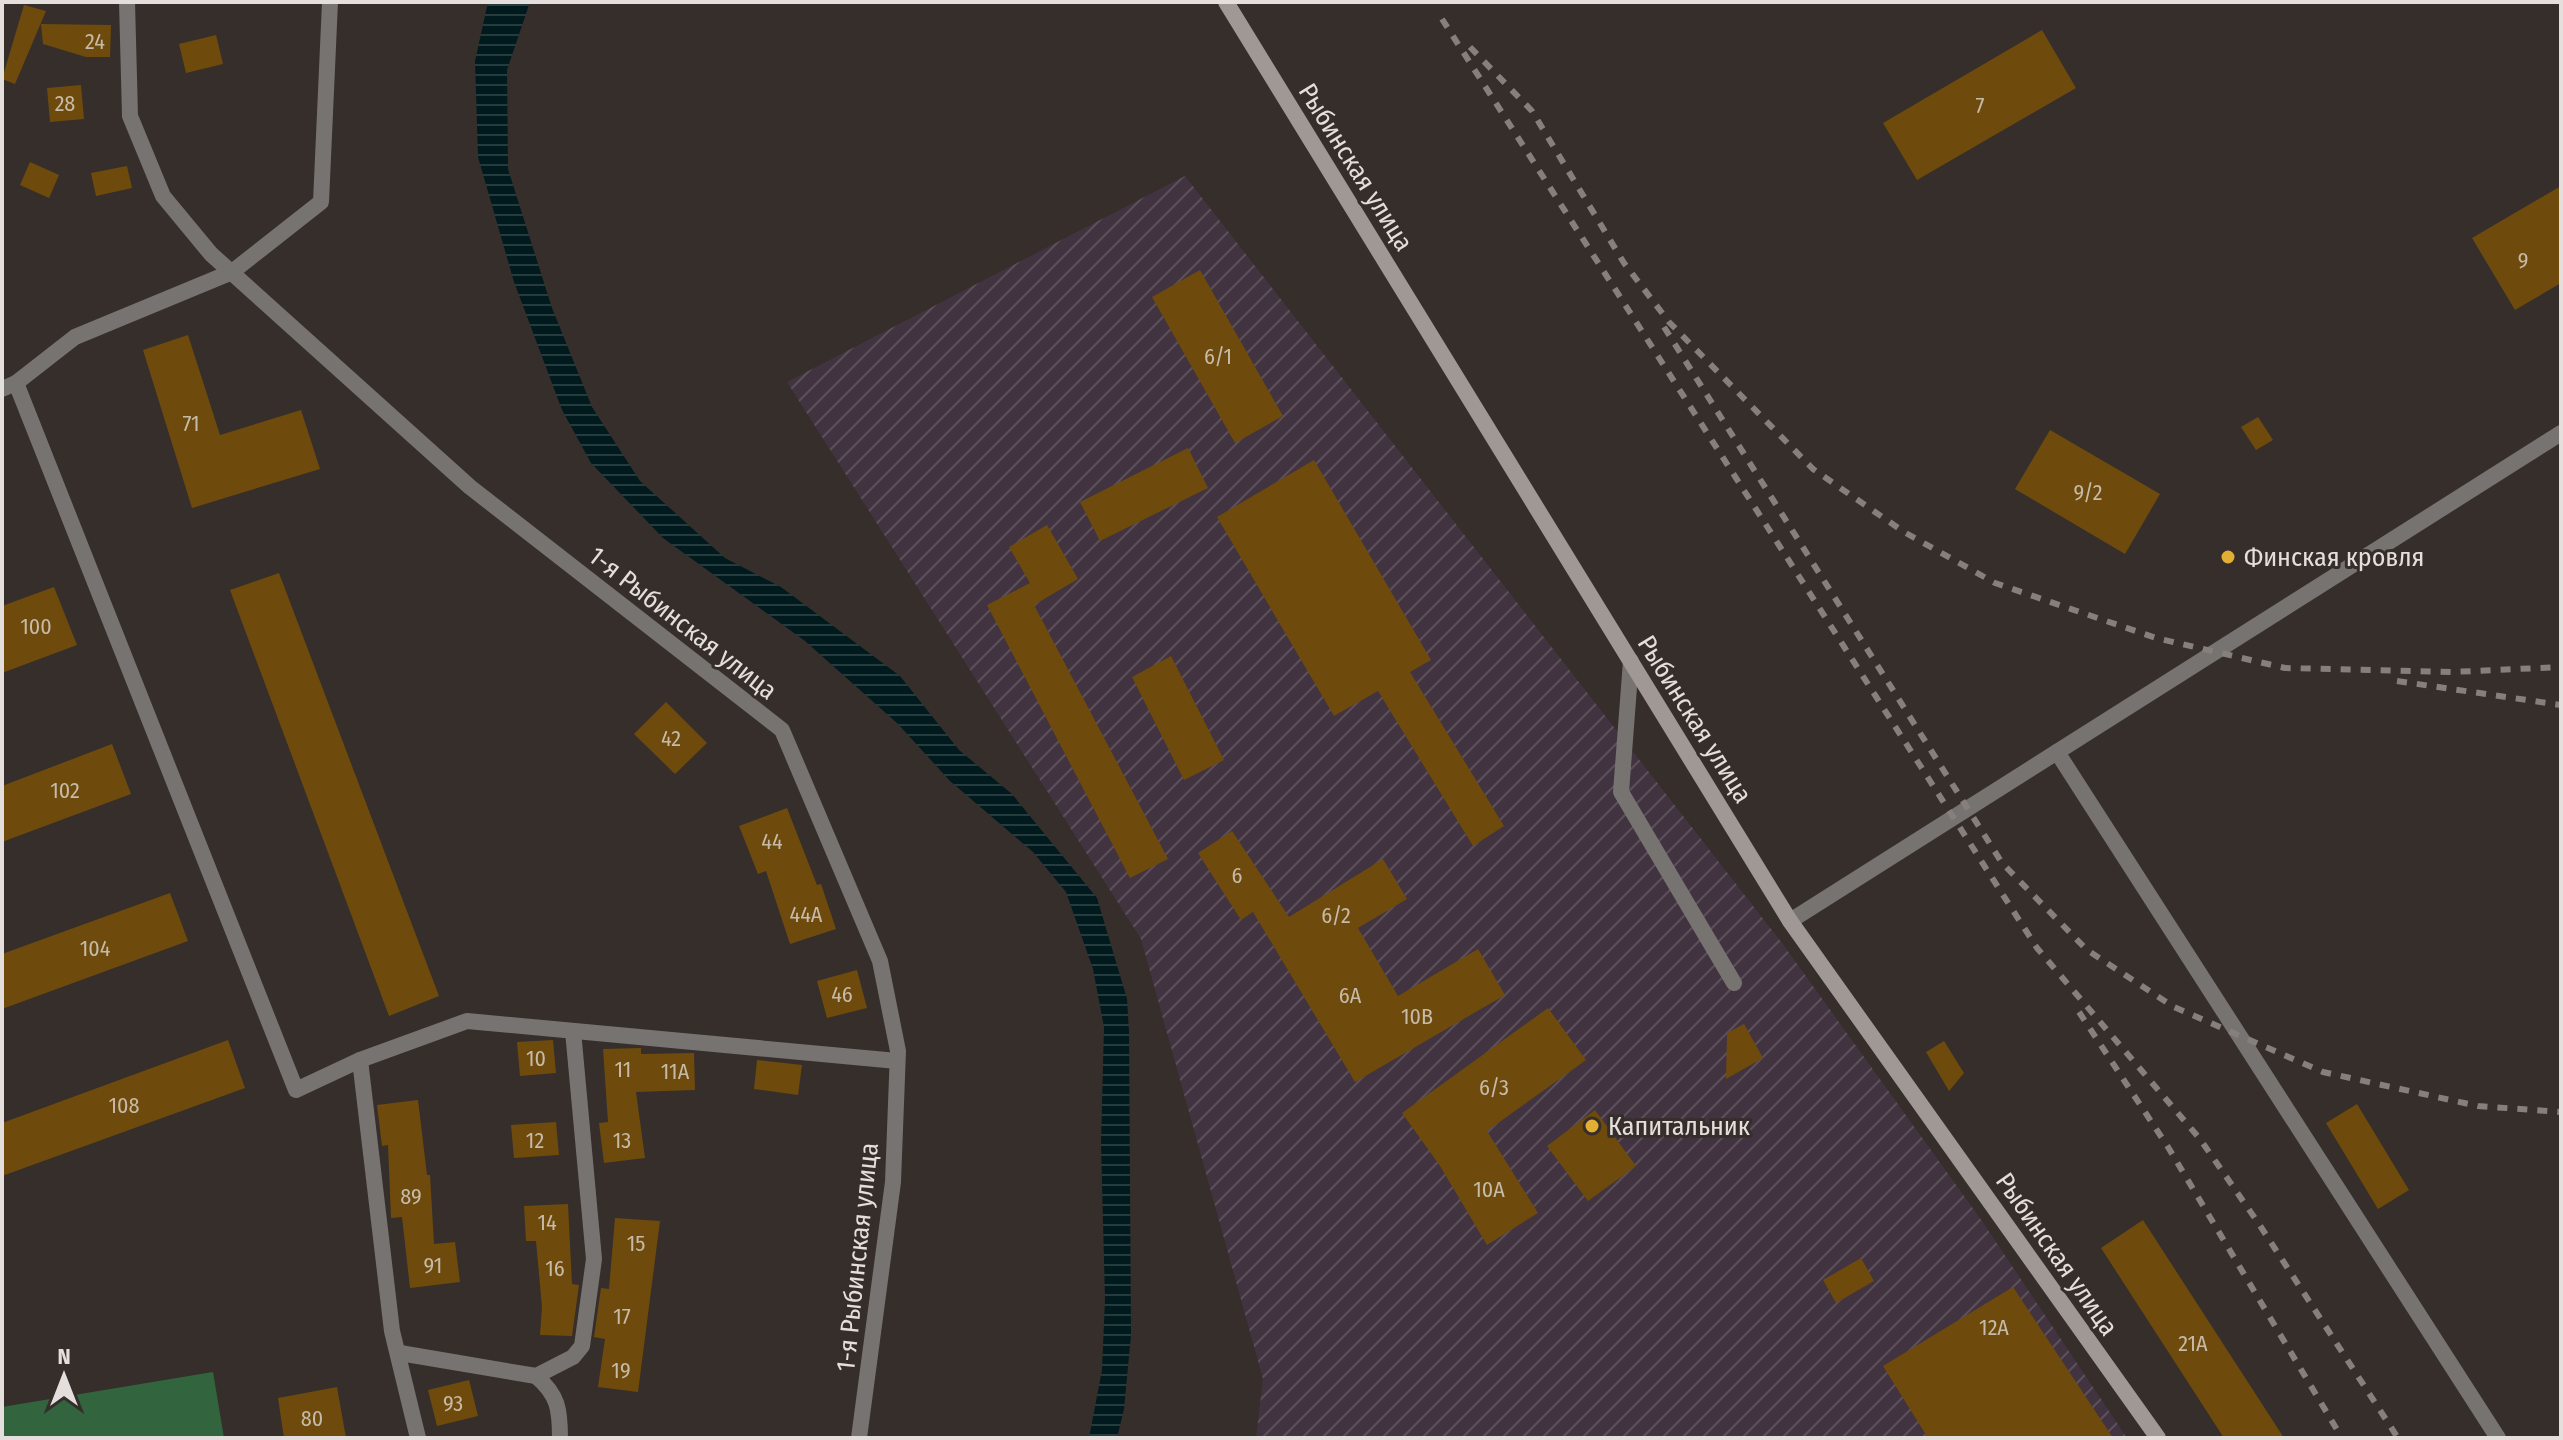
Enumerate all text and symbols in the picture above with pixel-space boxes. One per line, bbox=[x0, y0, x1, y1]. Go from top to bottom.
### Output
house number: 24 bbox=[85, 28, 105, 55]
street label: Рыбинская улица bbox=[1292, 78, 1419, 257]
house number: 28 bbox=[55, 90, 75, 117]
house number: 7 bbox=[1976, 92, 1985, 119]
house number: 9 bbox=[2518, 247, 2528, 274]
house number: 6/1 bbox=[1204, 343, 1232, 370]
house number: 71 bbox=[182, 410, 200, 437]
house number: 9/2 bbox=[2074, 479, 2102, 506]
street label: 1-я Рыбинская улица bbox=[583, 540, 783, 706]
place label: Финская кровля bbox=[2244, 542, 2425, 573]
marker: Финская кровля bbox=[2219, 548, 2237, 566]
house number: 100 bbox=[20, 613, 52, 640]
street label: Рыбинская улица bbox=[1631, 630, 1758, 809]
house number: 42 bbox=[661, 725, 681, 752]
house number: 102 bbox=[50, 777, 80, 804]
house number: 44 bbox=[761, 828, 783, 855]
house number: 6 bbox=[1232, 862, 1243, 889]
house number: 44А bbox=[790, 901, 823, 928]
house number: 6/2 bbox=[1321, 902, 1351, 929]
house number: 104 bbox=[80, 935, 111, 962]
house number: 46 bbox=[831, 981, 853, 1008]
house number: 6А bbox=[1339, 982, 1362, 1009]
house number: 10В bbox=[1401, 1003, 1433, 1030]
house number: 10 bbox=[526, 1045, 546, 1072]
house number: 11 bbox=[615, 1056, 631, 1083]
house number: 11А bbox=[661, 1058, 690, 1085]
house number: 6/3 bbox=[1479, 1074, 1509, 1101]
house number: 108 bbox=[108, 1092, 140, 1119]
place label: Капитальник bbox=[1608, 1111, 1750, 1142]
marker: Капитальник bbox=[1583, 1117, 1601, 1135]
house number: 12 bbox=[526, 1127, 544, 1154]
house number: 13 bbox=[613, 1127, 631, 1154]
street label: 1-я Рыбинская улица bbox=[830, 1141, 885, 1373]
street label: Рыбинская улица bbox=[1989, 1167, 2124, 1342]
house number: 10А bbox=[1473, 1176, 1505, 1203]
house number: 89 bbox=[400, 1183, 422, 1210]
house number: 14 bbox=[537, 1209, 557, 1236]
house number: 15 bbox=[627, 1230, 645, 1257]
house number: 91 bbox=[424, 1252, 442, 1279]
house number: 16 bbox=[545, 1255, 565, 1282]
house number: 17 bbox=[613, 1303, 631, 1330]
house number: 12А bbox=[1979, 1314, 2009, 1341]
house number: 21А bbox=[2178, 1330, 2208, 1357]
north arrow bbox=[24, 1336, 104, 1416]
text: N bbox=[57, 1343, 71, 1370]
house number: 19 bbox=[611, 1357, 631, 1384]
house number: 93 bbox=[443, 1390, 463, 1417]
house number: 80 bbox=[301, 1405, 323, 1432]

